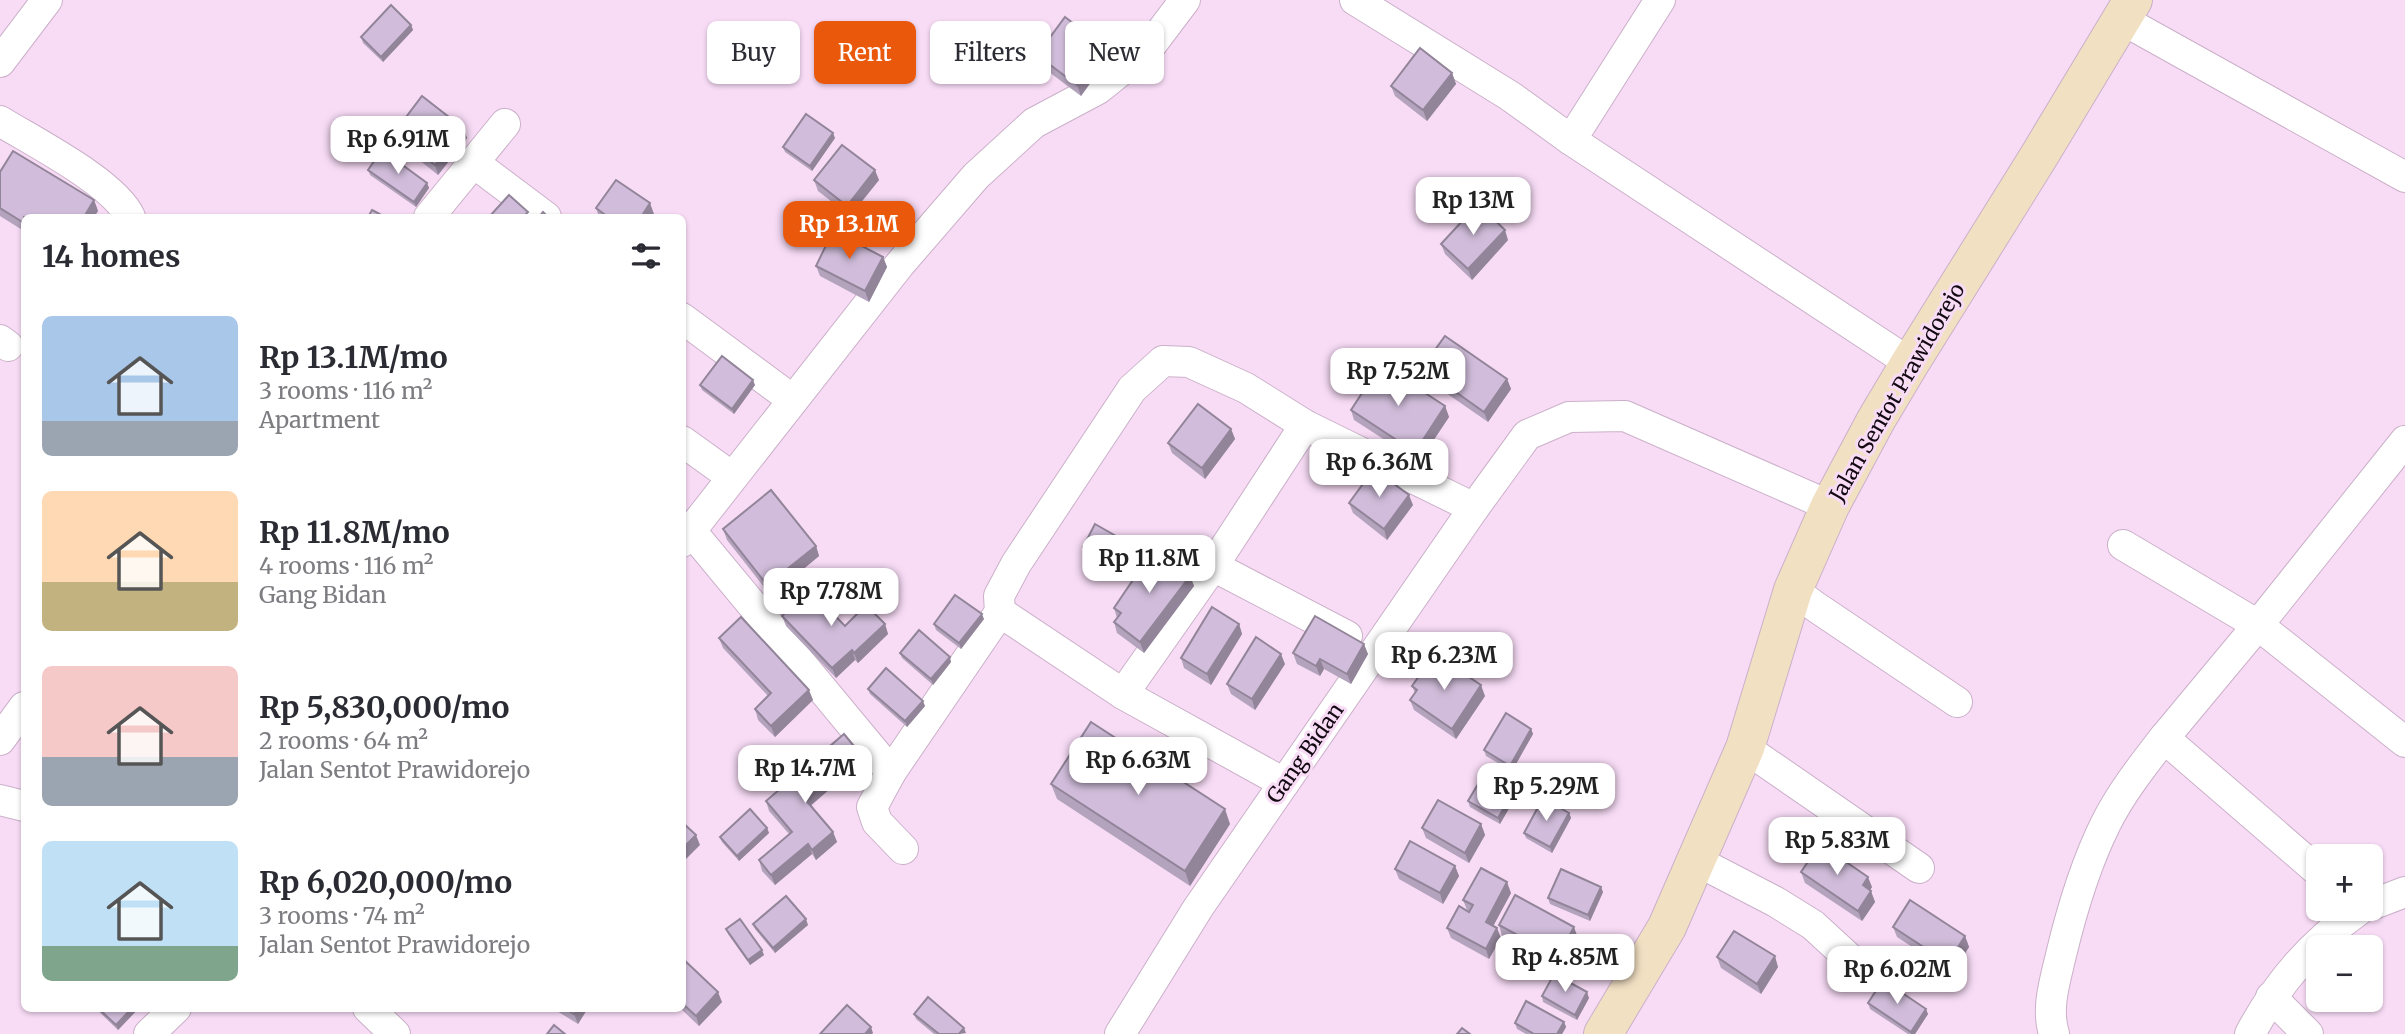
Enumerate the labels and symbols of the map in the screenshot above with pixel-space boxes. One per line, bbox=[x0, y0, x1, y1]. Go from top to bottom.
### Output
pin: Rp 6.91M bbox=[326, 116, 470, 176]
pin: Rp 13M bbox=[1416, 177, 1530, 237]
pin: Rp 13.1M bbox=[777, 202, 921, 261]
street label: Jalan Sentot Prawidorejo bbox=[1823, 278, 1971, 507]
pin: Rp 7.52M bbox=[1326, 348, 1470, 408]
pin: Rp 6.36M bbox=[1307, 440, 1451, 499]
pin: Rp 11.8M bbox=[1077, 536, 1221, 595]
pin: Rp 7.78M bbox=[759, 568, 903, 628]
pin: Rp 6.23M bbox=[1372, 632, 1516, 692]
street label: Gang Bidan bbox=[1261, 697, 1350, 808]
pin: Rp 6.63M bbox=[1066, 738, 1210, 797]
pin: Rp 14.7M bbox=[733, 746, 877, 805]
pin: Rp 5.29M bbox=[1474, 764, 1618, 823]
pin: Rp 5.83M bbox=[1765, 818, 1909, 877]
pin: Rp 4.85M bbox=[1493, 934, 1637, 994]
pin: Rp 6.02M bbox=[1825, 946, 1969, 1006]

